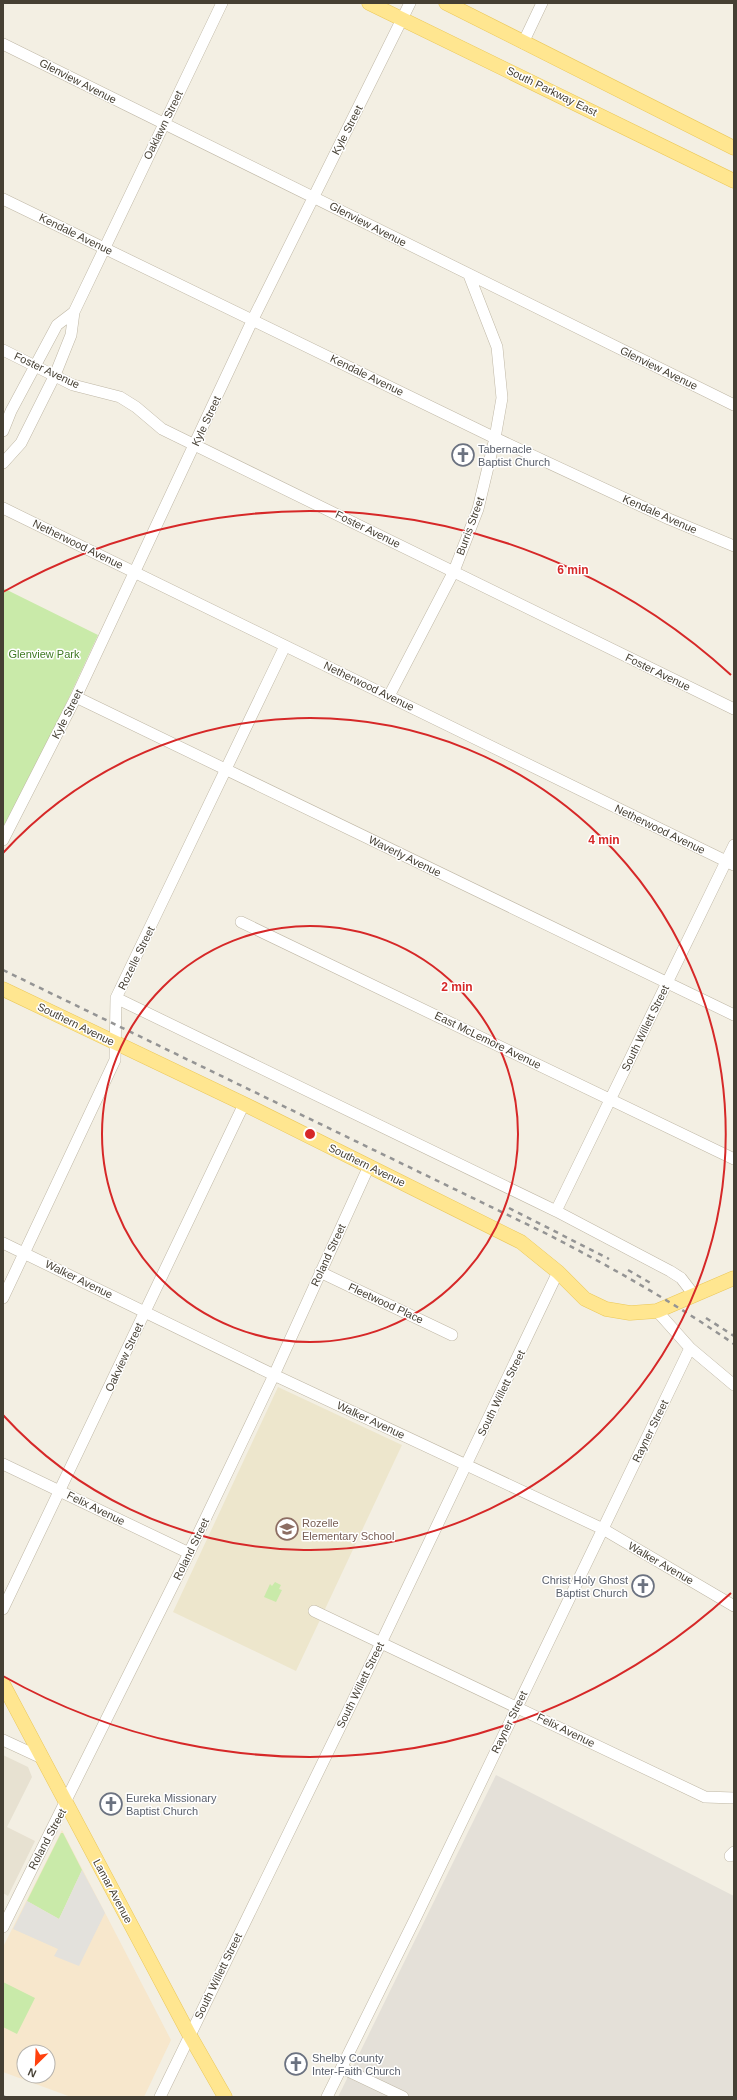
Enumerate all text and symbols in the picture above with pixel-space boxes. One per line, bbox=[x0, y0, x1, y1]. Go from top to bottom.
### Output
street label: Glenview Avenue bbox=[37, 56, 119, 106]
street label: South Parkway East bbox=[505, 64, 599, 118]
street label: Oaklawn Street bbox=[141, 89, 185, 161]
street label: Kyle Street bbox=[329, 103, 365, 157]
street label: Glenview Avenue bbox=[327, 199, 409, 249]
street label: Kendale Avenue bbox=[37, 211, 115, 257]
street label: Glenview Avenue bbox=[618, 344, 700, 392]
street label: Foster Avenue bbox=[12, 350, 82, 390]
street label: Kendale Avenue bbox=[328, 352, 406, 398]
street label: Kyle Street bbox=[189, 394, 223, 448]
church icon: Tabernacle Baptist Church bbox=[450, 442, 476, 468]
place label: Tabernacle Baptist Church bbox=[478, 443, 550, 468]
street label: Kendale Avenue bbox=[621, 492, 699, 536]
street label: Burris Street bbox=[454, 495, 486, 557]
street label: Foster Avenue bbox=[334, 508, 402, 550]
street label: Netherwood Avenue bbox=[31, 517, 125, 571]
text: 6 min bbox=[557, 563, 589, 577]
park label: Glenview Park bbox=[9, 648, 80, 660]
street label: Foster Avenue bbox=[624, 651, 692, 693]
street label: Netherwood Avenue bbox=[322, 659, 416, 713]
street label: Kyle Street bbox=[49, 687, 85, 741]
street label: Netherwood Avenue bbox=[613, 802, 707, 856]
street label: Waverly Avenue bbox=[367, 833, 443, 879]
text: 4 min bbox=[588, 833, 620, 847]
street label: Rozelle Street bbox=[115, 924, 157, 992]
text: 2 min bbox=[441, 980, 473, 994]
street label: South Willett Street bbox=[619, 983, 671, 1073]
street label: Southern Avenue bbox=[36, 1000, 116, 1048]
street label: East McLemore Avenue bbox=[433, 1009, 543, 1071]
centre of rings bbox=[303, 1127, 317, 1141]
street label: Southern Avenue bbox=[327, 1141, 407, 1189]
street label: Roland Street bbox=[308, 1222, 348, 1288]
street label: Walker Avenue bbox=[43, 1258, 115, 1300]
street label: Fleetwood Place bbox=[347, 1280, 425, 1326]
street label: Oakview Street bbox=[103, 1321, 145, 1393]
street label: South Willett Street bbox=[475, 1348, 527, 1438]
street label: Rayner Street bbox=[630, 1398, 670, 1464]
street label: Walker Avenue bbox=[335, 1399, 407, 1441]
street label: Felix Avenue bbox=[65, 1489, 127, 1527]
street label: Roland Street bbox=[171, 1516, 211, 1582]
school or university icon: Rozelle Elementary School bbox=[274, 1516, 300, 1542]
place label: Rozelle Elementary School bbox=[302, 1517, 394, 1542]
street label: Walker Avenue bbox=[626, 1539, 696, 1587]
church icon: Christ Holy Ghost Baptist Church bbox=[630, 1573, 656, 1599]
place label: Christ Holy Ghost Baptist Church bbox=[542, 1574, 628, 1599]
street label: South Willett Street bbox=[334, 1640, 386, 1730]
street label: Rayner Street bbox=[489, 1689, 529, 1755]
street label: Felix Avenue bbox=[535, 1711, 597, 1749]
church icon: Eureka Missionary Baptist Church bbox=[98, 1791, 124, 1817]
place label: Eureka Missionary Baptist Church bbox=[126, 1792, 217, 1817]
street label: Roland Street bbox=[26, 1806, 68, 1872]
street label: Lamar Avenue bbox=[91, 1857, 135, 1925]
street label: South Willett Street bbox=[192, 1931, 244, 2021]
north arrow bbox=[16, 2044, 56, 2084]
church icon: Shelby County Inter-Faith Church bbox=[283, 2051, 309, 2077]
place label: Shelby County Inter-Faith Church bbox=[312, 2052, 401, 2077]
text: N bbox=[26, 2066, 38, 2080]

